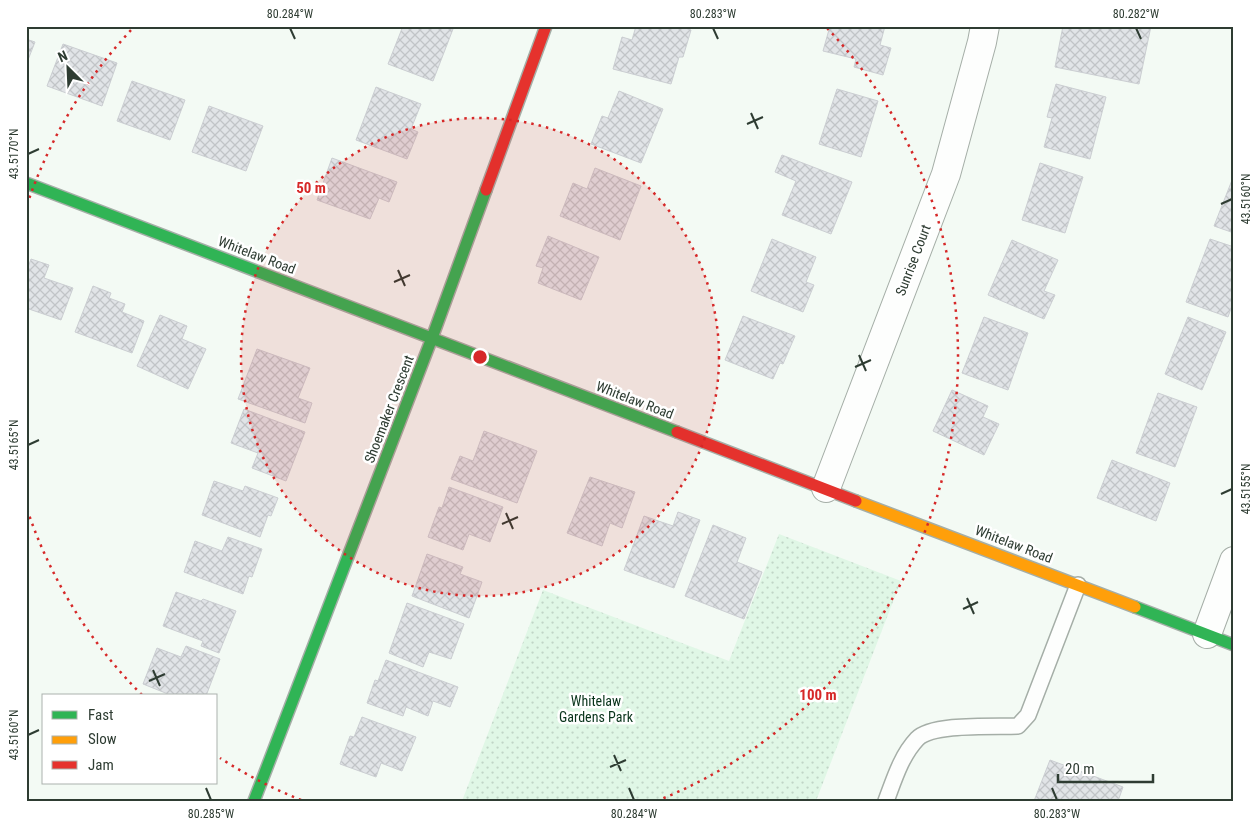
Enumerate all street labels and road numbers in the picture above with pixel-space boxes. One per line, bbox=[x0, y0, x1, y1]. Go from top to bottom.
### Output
street label: Sunrise Court bbox=[892, 222, 934, 298]
street label: Whitelaw Road bbox=[216, 233, 298, 277]
street label: Shoemaker Crescent bbox=[361, 353, 417, 465]
street label: Whitelaw Road bbox=[594, 378, 676, 422]
street label: Whitelaw Road bbox=[973, 522, 1055, 566]

